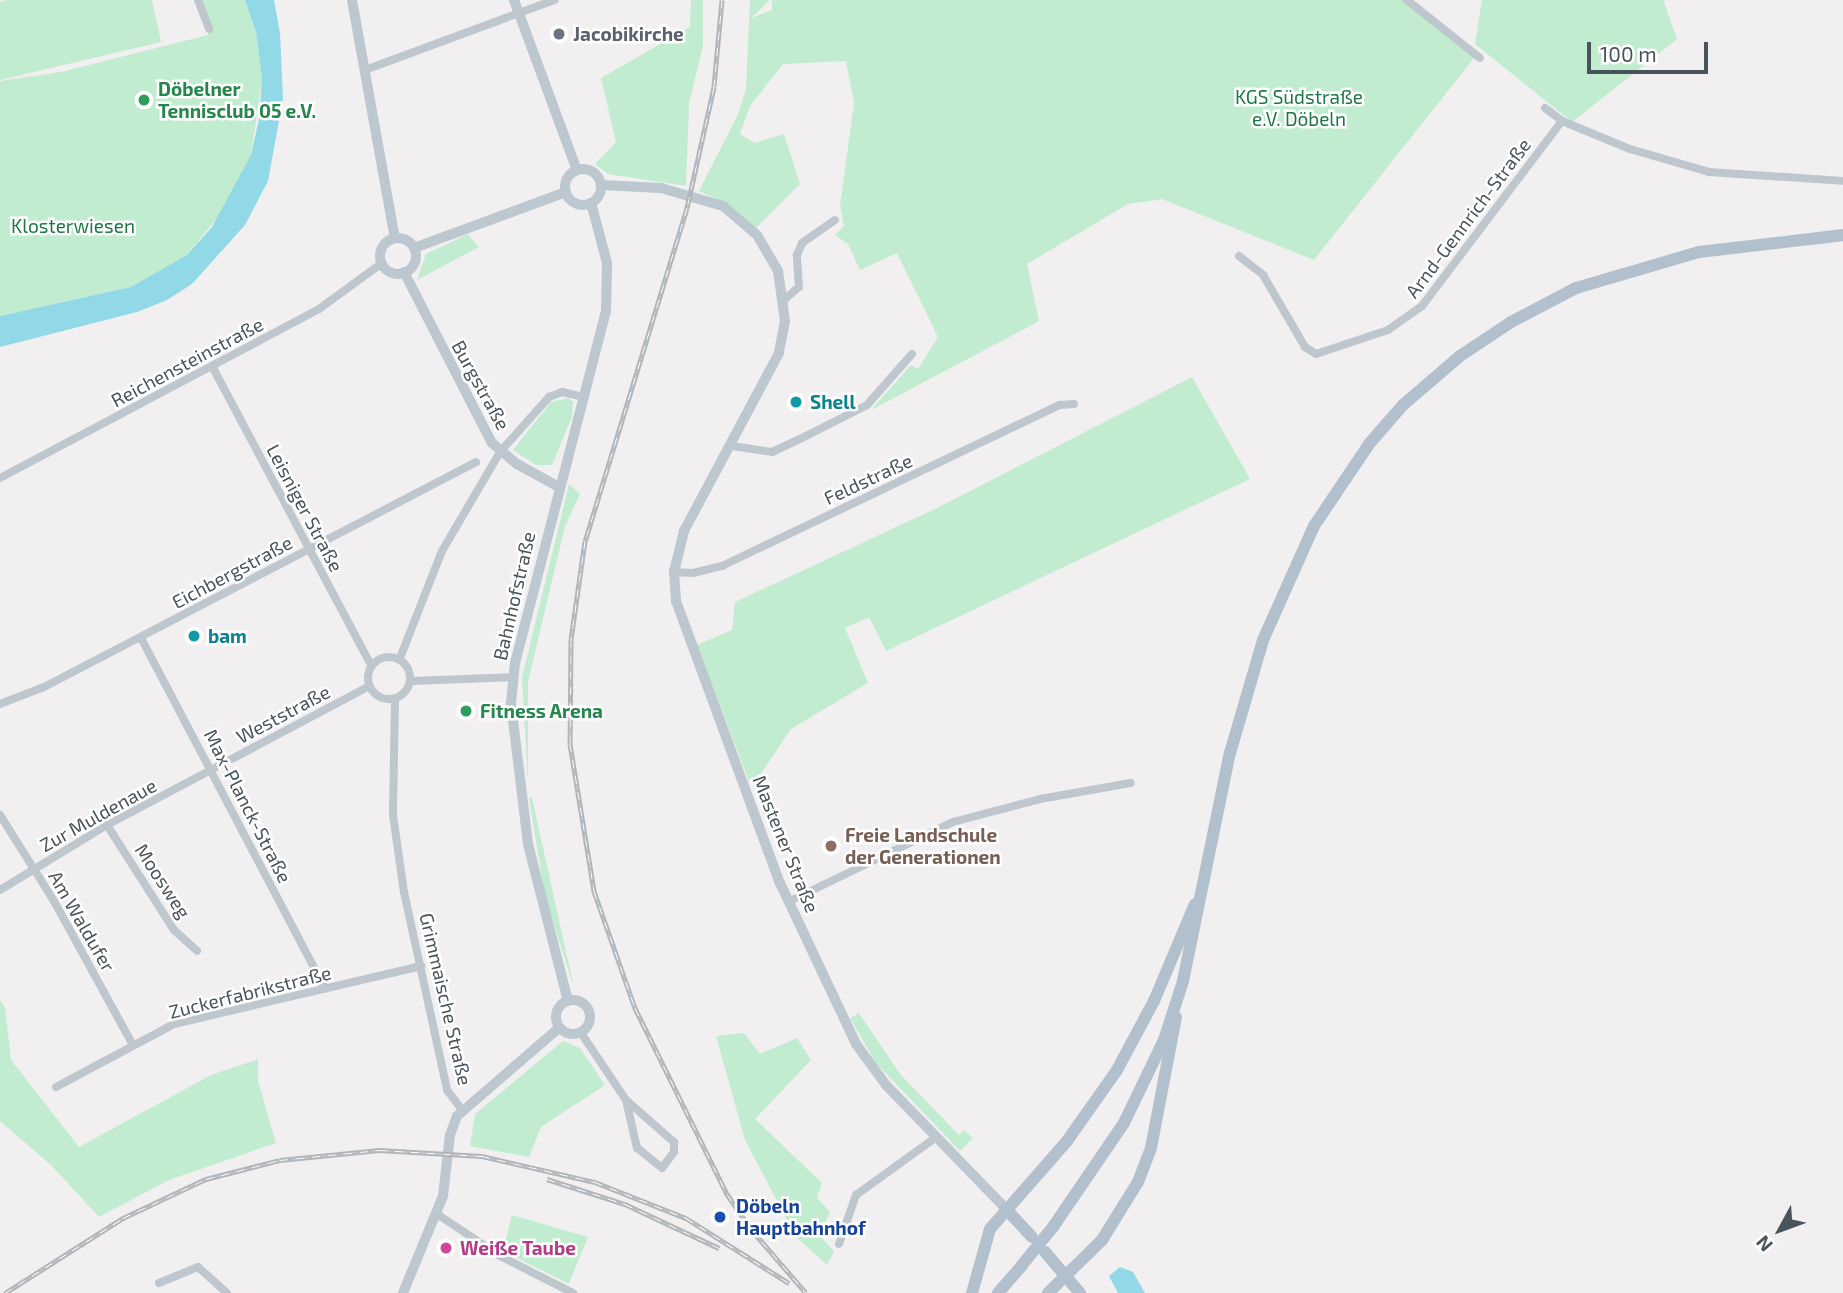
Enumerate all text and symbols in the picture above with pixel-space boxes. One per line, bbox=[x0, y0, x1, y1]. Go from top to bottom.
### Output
place label: Jacobikirche bbox=[573, 23, 684, 45]
marker: Jacobikirche bbox=[551, 26, 567, 42]
scale bar bbox=[1591, 28, 1712, 72]
text: 100 m bbox=[1600, 41, 1657, 66]
place label: Döbelner Tennisclub 05 e.V. bbox=[158, 78, 316, 122]
park label: KGS Südstraße e.V. Döbeln bbox=[1235, 86, 1363, 130]
marker: Döbelner Tennisclub 05 e.V. bbox=[136, 92, 152, 108]
street label: Arnd-Gennrich-Straße bbox=[1401, 134, 1535, 302]
park label: Klosterwiesen bbox=[11, 215, 135, 237]
street label: Reichensteinstraße bbox=[107, 312, 267, 412]
street label: Burgstraße bbox=[447, 336, 515, 434]
place label: Shell bbox=[810, 391, 856, 413]
marker: Shell bbox=[788, 394, 804, 410]
street label: Leisniger Straße bbox=[262, 440, 348, 576]
street label: Feldstraße bbox=[820, 449, 916, 509]
street label: Bahnhofstraße bbox=[488, 529, 540, 663]
street label: Eichbergstraße bbox=[168, 531, 296, 613]
place label: bam bbox=[208, 625, 247, 647]
marker: bam bbox=[186, 628, 202, 644]
street label: Weststraße bbox=[232, 680, 334, 748]
place label: Fitness Arena bbox=[480, 700, 603, 722]
marker: Fitness Arena bbox=[458, 703, 474, 719]
street label: Max-Planck-Straße bbox=[199, 725, 297, 887]
street label: Mastener Straße bbox=[748, 772, 824, 916]
street label: Zur Muldenaue bbox=[36, 773, 160, 857]
place label: Freie Landschule der Generationen bbox=[845, 824, 1001, 868]
marker: Freie Landschule der Generationen bbox=[823, 838, 839, 854]
street label: Moosweg bbox=[130, 839, 196, 923]
street label: Am Waldufer bbox=[44, 866, 120, 976]
street label: Grimmaische Straße bbox=[415, 911, 477, 1087]
street label: Zuckerfabrikstraße bbox=[166, 961, 334, 1023]
place label: Döbeln Hauptbahnhof bbox=[736, 1195, 866, 1239]
north arrow bbox=[1745, 1195, 1815, 1265]
marker: Döbeln Hauptbahnhof bbox=[710, 1207, 730, 1227]
text: N bbox=[1751, 1231, 1777, 1257]
place label: Weiße Taube bbox=[460, 1237, 576, 1259]
marker: Weiße Taube bbox=[438, 1240, 454, 1256]

